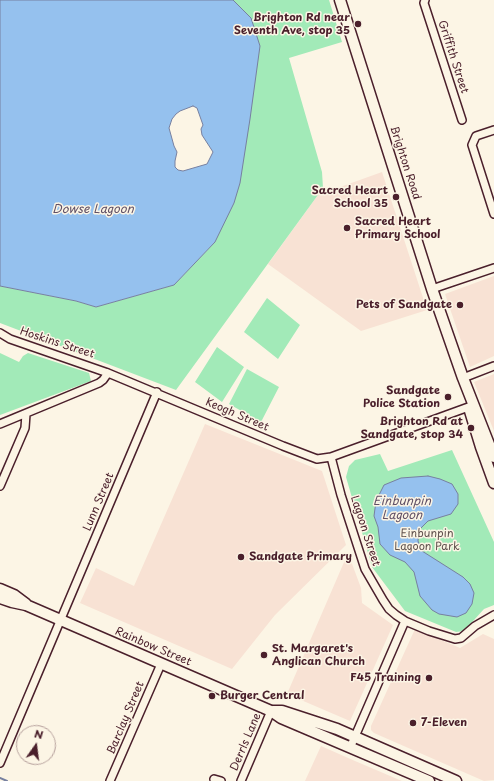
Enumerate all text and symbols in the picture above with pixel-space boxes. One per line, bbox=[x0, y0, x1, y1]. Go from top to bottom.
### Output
place label: Brighton Rd near Seventh Ave, stop 35 bbox=[234, 11, 350, 37]
marker: Brighton Rd near Seventh Ave, stop 35 bbox=[353, 19, 363, 29]
street label: Griffith Street bbox=[435, 19, 471, 95]
street label: Brighton Road bbox=[387, 124, 423, 202]
place label: Sacred Heart School 35 bbox=[312, 184, 388, 210]
marker: Sacred Heart School 35 bbox=[391, 192, 401, 202]
water label: Dowse Lagoon bbox=[52, 203, 134, 217]
place label: Sacred Heart Primary School bbox=[355, 215, 440, 241]
marker: Sacred Heart Primary School bbox=[342, 223, 352, 233]
place label: Pets of Sandgate bbox=[356, 298, 452, 312]
marker: Pets of Sandgate bbox=[455, 300, 465, 310]
street label: Hoskins Street bbox=[18, 325, 96, 361]
place label: Sandgate Police Station bbox=[363, 384, 440, 410]
marker: Sandgate Police Station bbox=[443, 392, 453, 402]
street label: Keogh Street bbox=[203, 396, 271, 434]
place label: Brighton Rd at Sandgate, stop 34 bbox=[360, 415, 463, 441]
marker: Brighton Rd at Sandgate, stop 34 bbox=[466, 423, 476, 433]
street label: Lunn Street bbox=[81, 471, 117, 533]
street label: Lagoon Street bbox=[347, 494, 383, 568]
water label: Einbunpin Lagoon bbox=[373, 495, 431, 523]
park label: Einbunpin Lagoon Park bbox=[394, 527, 460, 553]
place label: Sandgate Primary bbox=[249, 550, 352, 564]
marker: Sandgate Primary bbox=[236, 552, 246, 562]
street label: Rainbow Street bbox=[113, 625, 193, 669]
place label: St. Margaret's Anglican Church bbox=[272, 642, 365, 668]
marker: St. Margaret's Anglican Church bbox=[259, 650, 269, 660]
place label: F45 Training bbox=[350, 671, 421, 685]
marker: F45 Training bbox=[424, 673, 434, 683]
street label: Barclay Street bbox=[105, 679, 147, 757]
place label: Burger Central bbox=[220, 689, 304, 703]
marker: Burger Central bbox=[207, 691, 217, 701]
street label: Derrls Lane bbox=[228, 711, 264, 773]
place label: 7-Eleven bbox=[421, 716, 467, 730]
marker: 7-Eleven bbox=[408, 718, 418, 728]
north arrow bbox=[16, 725, 56, 765]
text: N bbox=[32, 725, 45, 743]

